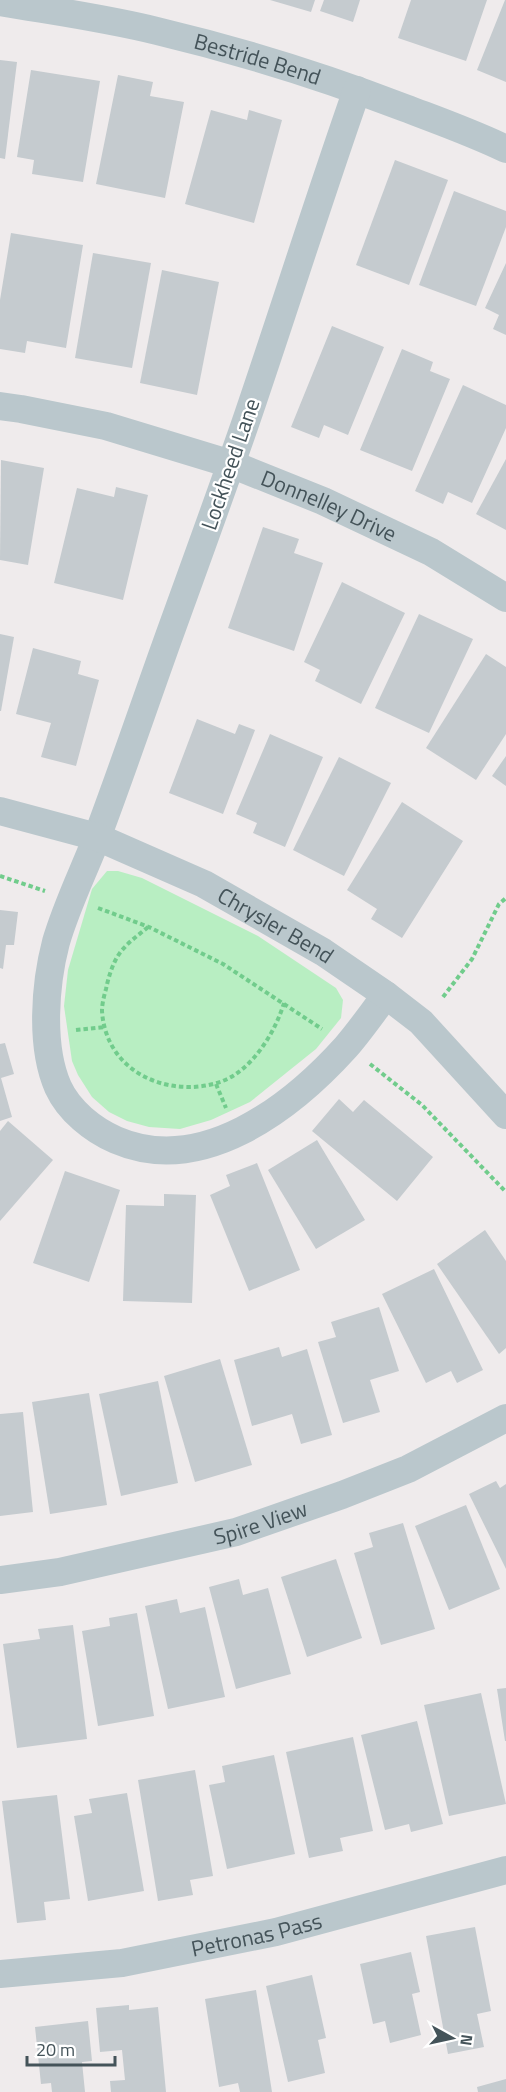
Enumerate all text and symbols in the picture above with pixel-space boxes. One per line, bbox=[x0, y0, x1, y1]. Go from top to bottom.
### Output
street label: Bestride Bend bbox=[190, 24, 325, 94]
street label: Lockheed Lane bbox=[192, 394, 268, 534]
street label: Donnelley Drive bbox=[256, 461, 403, 551]
street label: Chrysler Bend bbox=[211, 878, 341, 972]
street label: Spire View bbox=[210, 1491, 312, 1554]
street label: Petronas Pass bbox=[188, 1903, 326, 1966]
north arrow bbox=[422, 2008, 482, 2068]
scale bar bbox=[27, 2029, 116, 2067]
text: N bbox=[454, 2033, 480, 2047]
text: 20 m bbox=[36, 2036, 75, 2063]

